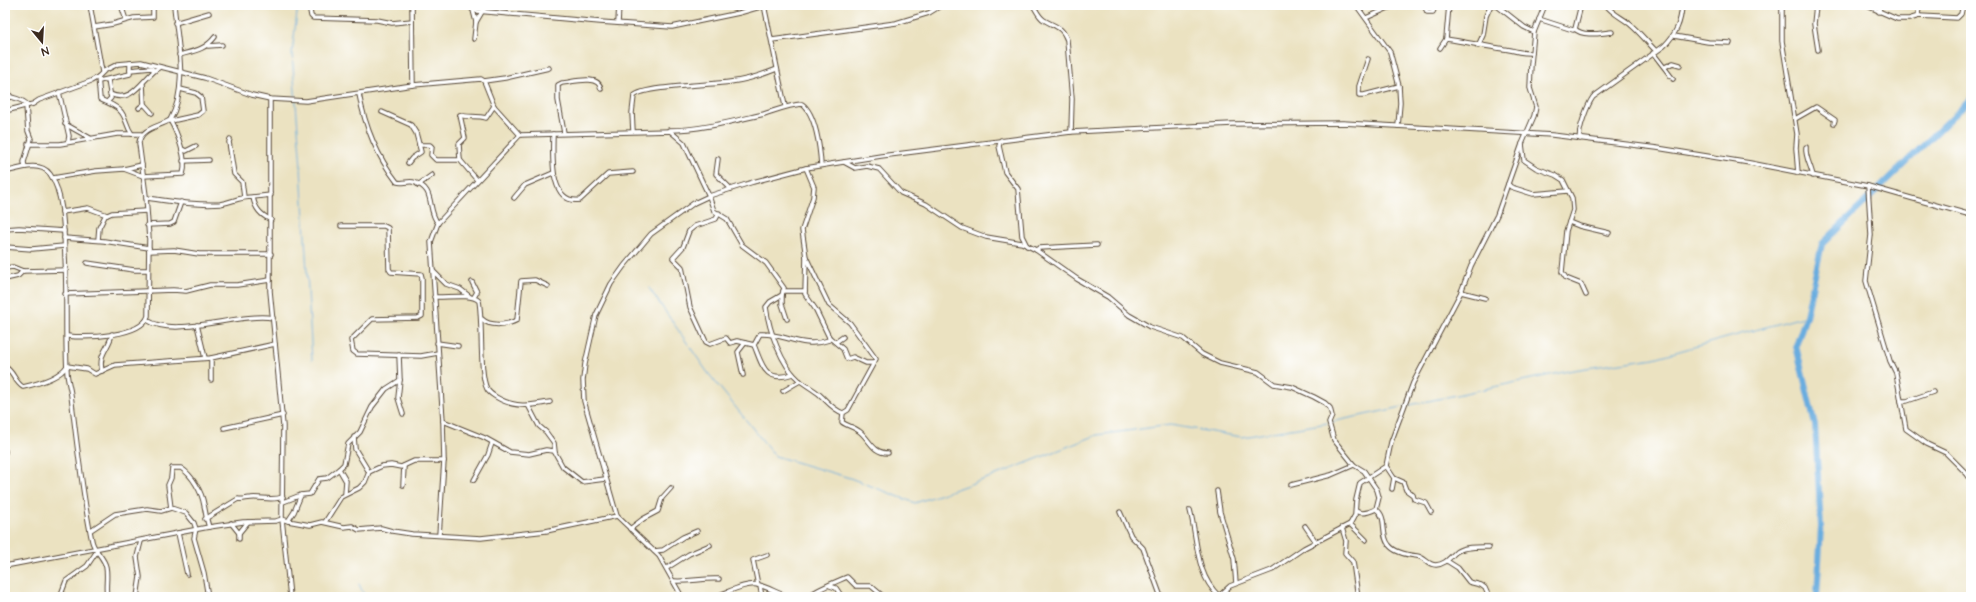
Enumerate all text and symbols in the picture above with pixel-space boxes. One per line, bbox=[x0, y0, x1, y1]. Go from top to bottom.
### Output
north arrow bbox=[22, 22, 62, 62]
text: N bbox=[39, 43, 51, 59]

